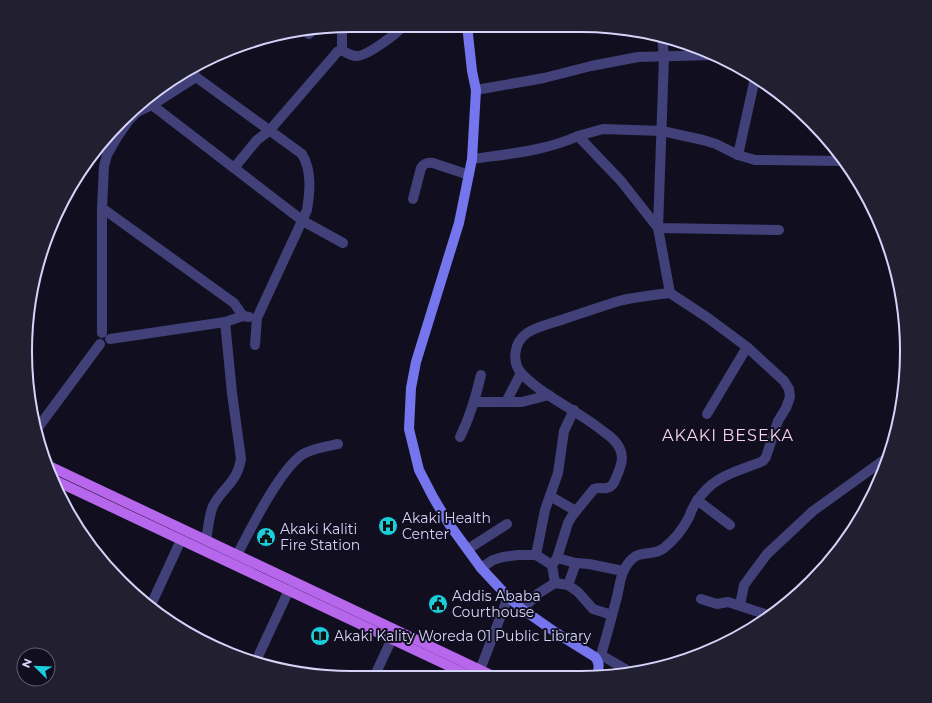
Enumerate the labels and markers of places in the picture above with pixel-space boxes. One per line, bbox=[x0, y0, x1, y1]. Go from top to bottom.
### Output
place label: Akaki Health Center bbox=[402, 509, 491, 543]
hospital icon: Akaki Health Center bbox=[377, 515, 399, 537]
place label: Akaki Kaliti Fire Station bbox=[280, 520, 360, 554]
public building icon: Akaki Kaliti Fire Station bbox=[255, 526, 277, 548]
place label: Addis Ababa Courthouse bbox=[452, 587, 541, 621]
public building icon: Addis Ababa Courthouse bbox=[427, 593, 449, 615]
library icon: Akaki Kality Woreda 01 Public Library bbox=[309, 625, 331, 647]
place label: Akaki Kality Woreda 01 Public Library bbox=[334, 627, 591, 645]

